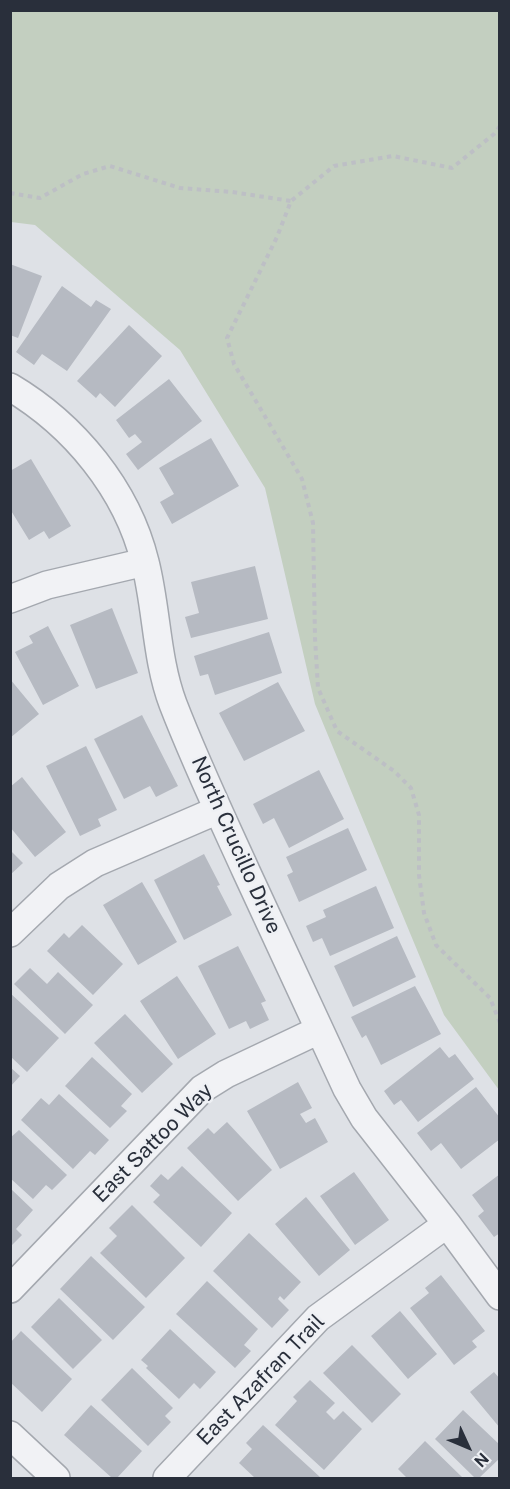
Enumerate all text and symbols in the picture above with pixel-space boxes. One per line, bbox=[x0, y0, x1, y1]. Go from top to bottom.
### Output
street label: North Crucillo Drive bbox=[186, 752, 286, 938]
street label: East Sattoo Way bbox=[88, 1078, 218, 1208]
street label: East Azafran Trail bbox=[192, 1309, 330, 1451]
north arrow bbox=[438, 1417, 498, 1477]
text: N bbox=[470, 1449, 492, 1471]

